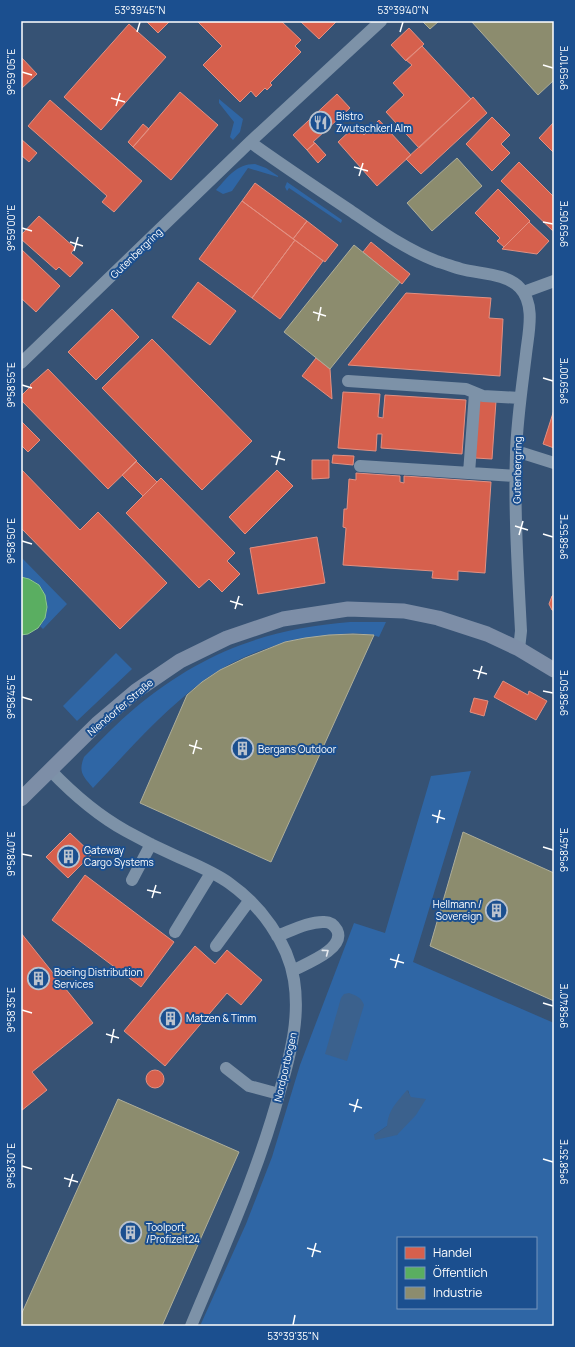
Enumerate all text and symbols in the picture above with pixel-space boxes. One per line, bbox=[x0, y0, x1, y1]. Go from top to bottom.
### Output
text: 53°39'45"N bbox=[115, 3, 166, 17]
text: 53°39'40"N bbox=[377, 3, 429, 17]
text: 9°59'10"E bbox=[557, 45, 571, 90]
text: 9°59'05"E bbox=[4, 49, 18, 95]
restaurant icon: Bistro Zwutschkerl Alm bbox=[308, 109, 334, 135]
place label: Bistro Zwutschkerl Alm bbox=[336, 109, 412, 135]
text: 9°59'05"E bbox=[557, 201, 571, 247]
text: 9°59'00"E bbox=[4, 204, 18, 251]
street label: Gutenbergring bbox=[107, 225, 165, 281]
text: 9°59'00"E bbox=[557, 357, 571, 404]
text: 9°58'55"E bbox=[4, 362, 18, 408]
street label: Gutenbergring bbox=[509, 436, 525, 504]
text: 9°58'55"E bbox=[557, 514, 571, 560]
text: 9°58'50"E bbox=[4, 518, 18, 564]
text: 9°58'50"E bbox=[557, 670, 571, 716]
text: 9°58'45"E bbox=[4, 674, 18, 719]
street label: Niendorfer Straße bbox=[84, 675, 156, 739]
building icon: Bergans Outdoor bbox=[230, 736, 256, 762]
place label: Bergans Outdoor bbox=[258, 742, 337, 756]
text: 9°58'45"E bbox=[557, 827, 571, 872]
text: 9°58'40"E bbox=[4, 831, 18, 876]
building icon: Gateway Cargo Systems bbox=[56, 843, 82, 869]
place label: Gateway Cargo Systems bbox=[84, 843, 154, 869]
place label: Hellmann / Sovereign bbox=[433, 897, 482, 923]
building icon: Hellmann / Sovereign bbox=[484, 897, 510, 923]
one-way arrow bbox=[322, 950, 329, 957]
building icon: Boeing Distribution Services bbox=[26, 965, 52, 991]
place label: Boeing Distribution Services bbox=[54, 965, 142, 991]
text: 9°58'40"E bbox=[557, 983, 571, 1028]
text: 9°58'35"E bbox=[4, 987, 18, 1033]
building icon: Matzen & Timm bbox=[157, 1005, 183, 1031]
place label: Matzen & Timm bbox=[186, 1011, 256, 1025]
street label: Nordportbogen bbox=[270, 1031, 300, 1103]
text: 9°58'35"E bbox=[557, 1139, 571, 1185]
text: 9°58'30"E bbox=[4, 1143, 18, 1189]
building icon: Toolport /Profizelt24 bbox=[117, 1220, 143, 1246]
place label: Toolport /Profizelt24 bbox=[146, 1220, 200, 1246]
legend bbox=[397, 1237, 537, 1309]
text: Handel bbox=[433, 1244, 472, 1261]
text: Öffentlich bbox=[433, 1264, 488, 1281]
text: Industrie bbox=[433, 1284, 482, 1301]
text: 53°39'35"N bbox=[267, 1329, 319, 1343]

